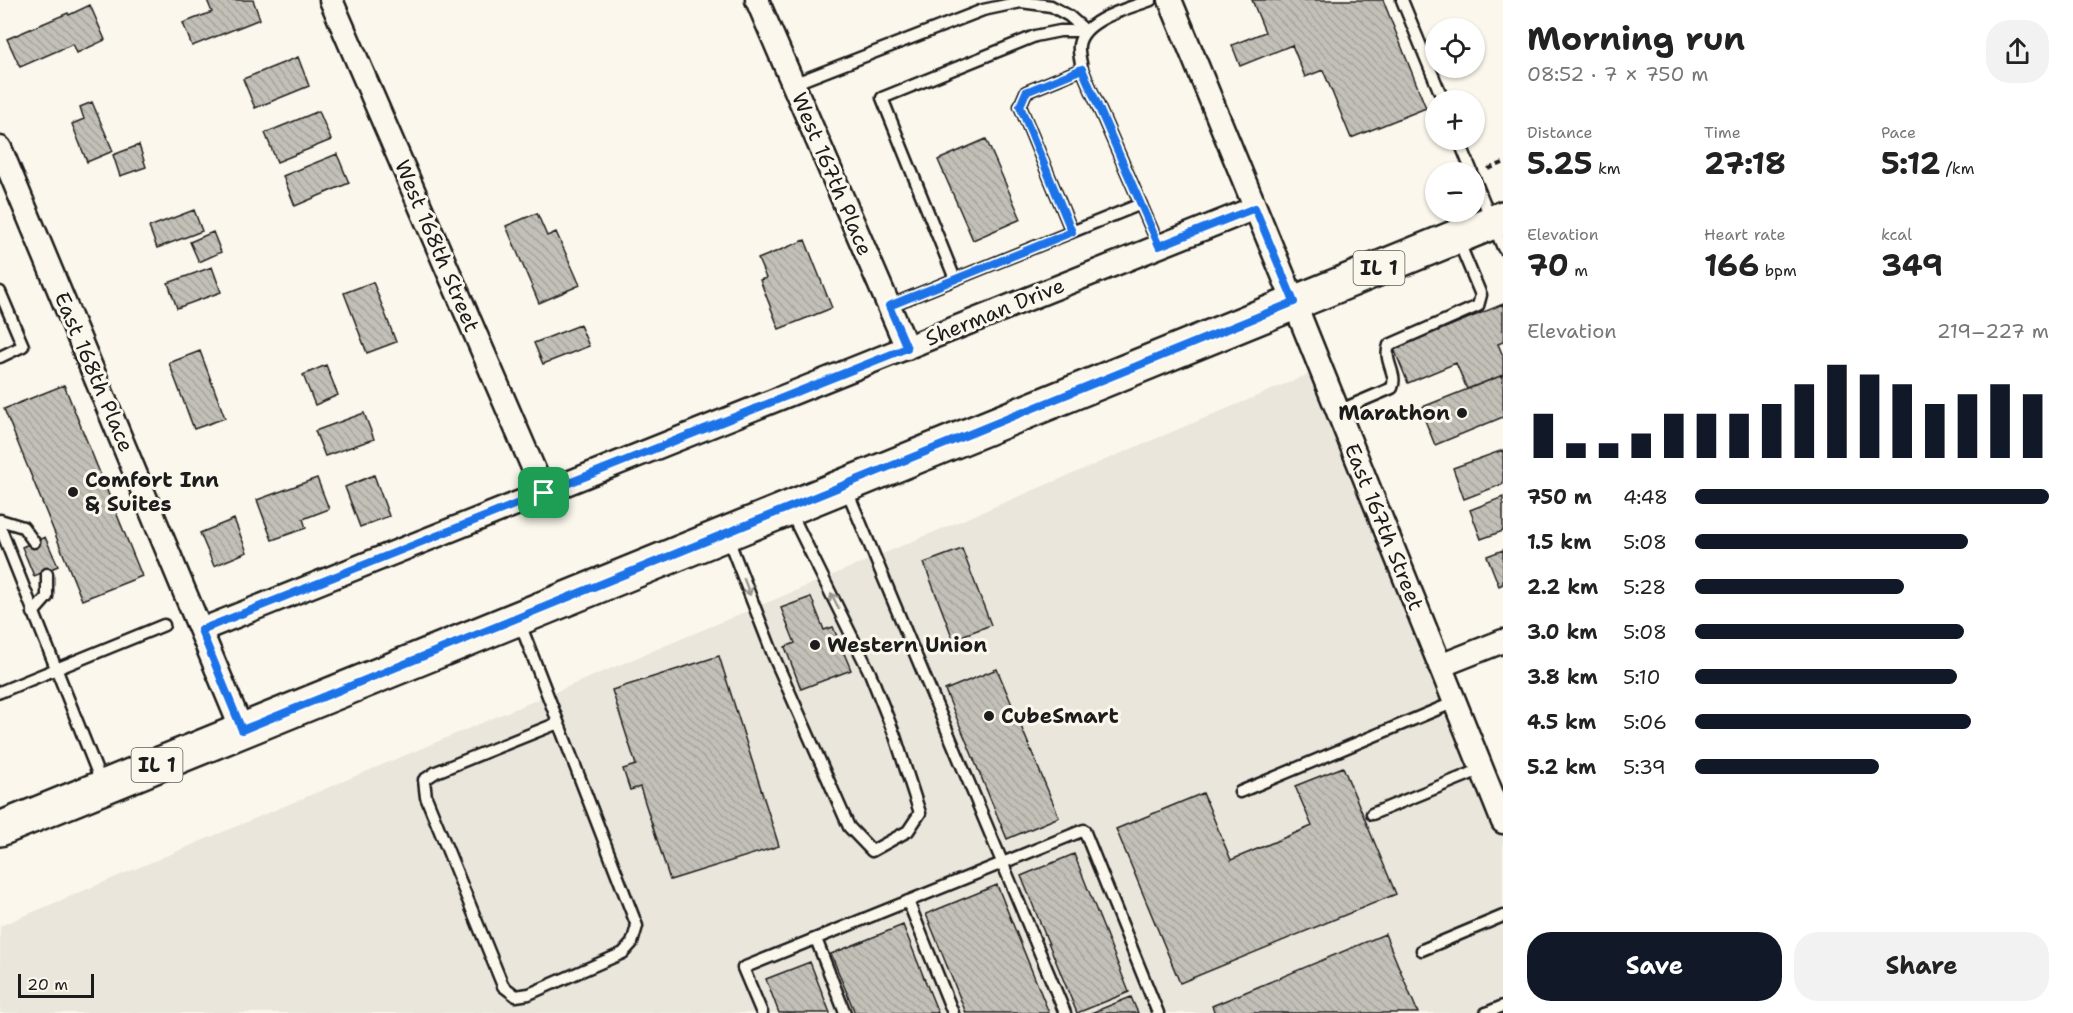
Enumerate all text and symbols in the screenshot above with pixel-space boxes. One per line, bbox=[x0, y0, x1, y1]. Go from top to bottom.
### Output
text: Morning run bbox=[1527, 16, 1745, 61]
map controls bbox=[1425, 18, 1485, 222]
button: locate bbox=[1425, 18, 1485, 78]
button: share bbox=[1986, 20, 2049, 83]
text: 08:52 · 7 × 750 m bbox=[1527, 61, 1708, 87]
street label: West 167th Place bbox=[785, 88, 879, 260]
button: + bbox=[1425, 90, 1485, 150]
text: Distance bbox=[1527, 122, 1593, 143]
text: Time bbox=[1704, 122, 1741, 143]
text: Pace bbox=[1881, 122, 1916, 143]
text: 5.25 bbox=[1527, 143, 1593, 184]
text: 27:18 bbox=[1704, 143, 1786, 184]
text: 5:12 bbox=[1881, 143, 1940, 184]
street label: West 168th Street bbox=[388, 156, 486, 336]
text: km bbox=[1593, 158, 1621, 179]
text: /km bbox=[1940, 158, 1974, 179]
button: − bbox=[1425, 162, 1485, 222]
text: Elevation bbox=[1527, 224, 1599, 245]
text: Heart rate bbox=[1704, 224, 1786, 245]
text: kcal bbox=[1881, 224, 1912, 245]
text: 70 bbox=[1527, 245, 1569, 286]
text: 166 bbox=[1704, 245, 1759, 286]
text: 349 bbox=[1881, 245, 1943, 286]
road number: IL 1 bbox=[1354, 251, 1404, 285]
text: m bbox=[1569, 260, 1588, 281]
text: bpm bbox=[1759, 260, 1797, 281]
street label: Sherman Drive bbox=[921, 271, 1069, 353]
street label: East 168th Place bbox=[48, 288, 140, 456]
text: Elevation bbox=[1527, 318, 1617, 344]
text: 219–227 m bbox=[1937, 318, 2049, 344]
place label: Marathon bbox=[1338, 399, 1450, 427]
marker: Marathon bbox=[1455, 406, 1469, 420]
street label: East 167th Street bbox=[1338, 439, 1430, 615]
place label: Comfort Inn & Suites bbox=[85, 466, 219, 518]
pin bbox=[518, 467, 569, 518]
icon: arrive bbox=[527, 476, 560, 509]
text: 750 m bbox=[1527, 484, 1592, 510]
text: 4:48 bbox=[1623, 484, 1668, 510]
marker: Comfort Inn & Suites bbox=[66, 485, 80, 499]
text: 1.5 km bbox=[1527, 529, 1591, 555]
text: 5:08 bbox=[1623, 529, 1667, 555]
text: 2.2 km bbox=[1527, 574, 1598, 600]
text: 5:28 bbox=[1623, 574, 1666, 600]
one-way arrow bbox=[742, 578, 753, 596]
one-way arrow bbox=[828, 593, 840, 611]
text: 3.0 km bbox=[1527, 619, 1598, 645]
text: 5:08 bbox=[1623, 619, 1667, 645]
place label: Western Union bbox=[827, 631, 987, 659]
marker: Western Union bbox=[808, 638, 822, 652]
text: 3.8 km bbox=[1527, 664, 1598, 690]
text: 5:10 bbox=[1623, 664, 1660, 690]
place label: CubeSmart bbox=[1001, 702, 1119, 730]
marker: CubeSmart bbox=[982, 709, 996, 723]
text: 4.5 km bbox=[1527, 709, 1596, 735]
text: 5:06 bbox=[1623, 709, 1667, 735]
road number: IL 1 bbox=[132, 748, 182, 782]
text: 5.2 km bbox=[1527, 754, 1596, 780]
text: 5:39 bbox=[1623, 754, 1666, 780]
button: Save bbox=[1527, 932, 1782, 1001]
button: Share bbox=[1794, 932, 2049, 1001]
scale bar bbox=[18, 971, 94, 998]
text: 20 m bbox=[27, 974, 68, 995]

